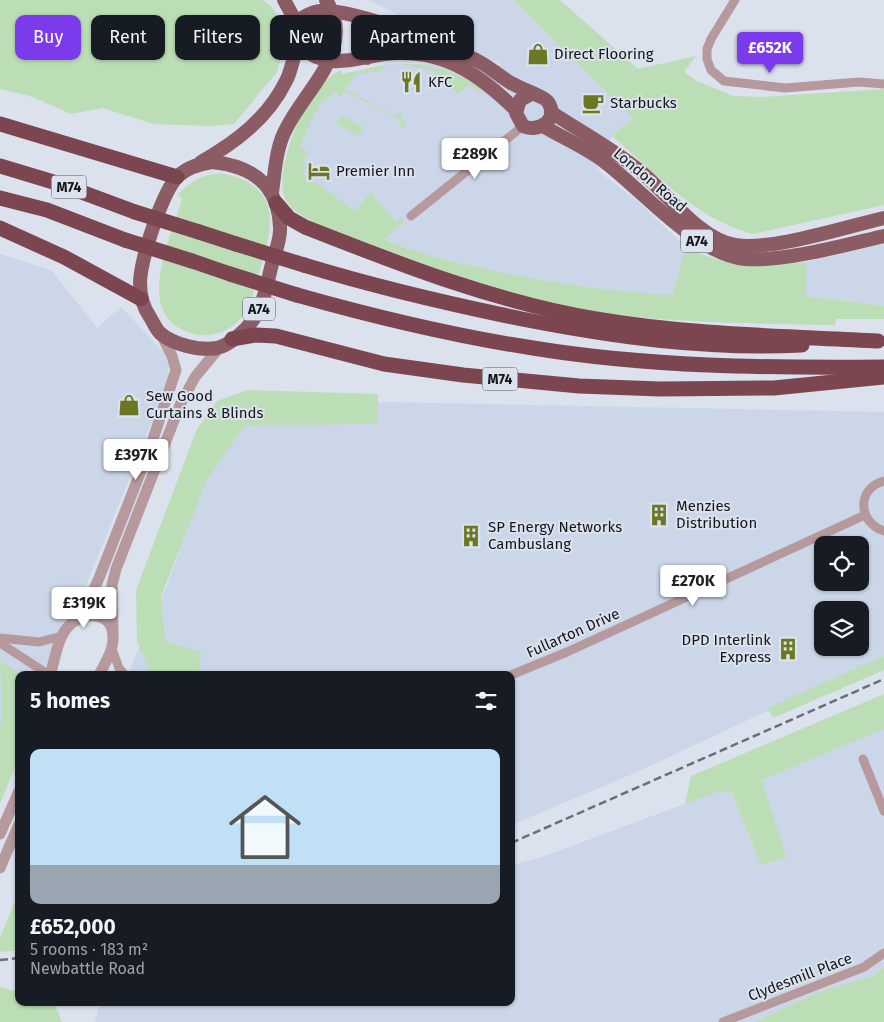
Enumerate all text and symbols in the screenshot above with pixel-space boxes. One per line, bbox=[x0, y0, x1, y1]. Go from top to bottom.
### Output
chip: Buy bbox=[15, 15, 81, 60]
chip: Rent bbox=[91, 15, 165, 60]
chip: Filters bbox=[175, 15, 260, 60]
chip: New bbox=[270, 15, 341, 60]
chip: Apartment bbox=[351, 15, 474, 60]
pin: £652K bbox=[735, 32, 805, 74]
text: £652K bbox=[748, 38, 792, 57]
shop icon: Direct Flooring bbox=[525, 41, 551, 67]
place label: Direct Flooring bbox=[554, 45, 654, 63]
restaurant icon: KFC bbox=[398, 69, 424, 95]
place label: KFC bbox=[428, 73, 453, 91]
cafe icon: Starbucks bbox=[580, 90, 606, 116]
place label: Starbucks bbox=[610, 94, 677, 112]
pin: £289K bbox=[440, 138, 510, 180]
text: £289K bbox=[452, 144, 498, 163]
street label: London Road bbox=[610, 144, 690, 216]
hotel icon: Premier Inn bbox=[306, 158, 332, 184]
place label: Premier Inn bbox=[336, 162, 415, 180]
road number: M74 bbox=[52, 176, 86, 198]
road number: A74 bbox=[681, 230, 713, 252]
road number: A74 bbox=[243, 298, 275, 320]
road number: M74 bbox=[482, 368, 518, 390]
place label: Sew Good Curtains & Blinds bbox=[146, 387, 264, 422]
shop icon: Sew Good Curtains & Blinds bbox=[116, 392, 142, 418]
pin: £397K bbox=[101, 438, 171, 481]
text: £397K bbox=[114, 445, 158, 464]
place label: Menzies Distribution bbox=[676, 497, 757, 532]
building icon: Menzies Distribution bbox=[646, 502, 672, 528]
place label: SP Energy Networks Cambuslang bbox=[488, 518, 622, 553]
building icon: SP Energy Networks Cambuslang bbox=[458, 523, 484, 549]
map controls bbox=[814, 536, 869, 656]
button: locate bbox=[814, 536, 869, 591]
pin: £270K bbox=[658, 564, 728, 607]
text: £270K bbox=[671, 571, 715, 590]
pin: £319K bbox=[49, 586, 119, 629]
text: £319K bbox=[62, 593, 106, 612]
button: layers bbox=[814, 601, 869, 656]
street label: Fullarton Drive bbox=[524, 604, 622, 662]
place label: DPD Interlink Express bbox=[682, 631, 771, 666]
building icon: DPD Interlink Express bbox=[775, 636, 801, 662]
icon: filters bbox=[472, 687, 500, 715]
text: 5 homes bbox=[30, 688, 110, 714]
icon: home bbox=[220, 782, 310, 872]
text: £652,000 bbox=[30, 914, 116, 940]
text: 5 rooms · 183 m² bbox=[30, 940, 148, 959]
street label: Clydesmill Place bbox=[745, 949, 855, 1005]
text: Newbattle Road bbox=[30, 959, 145, 978]

